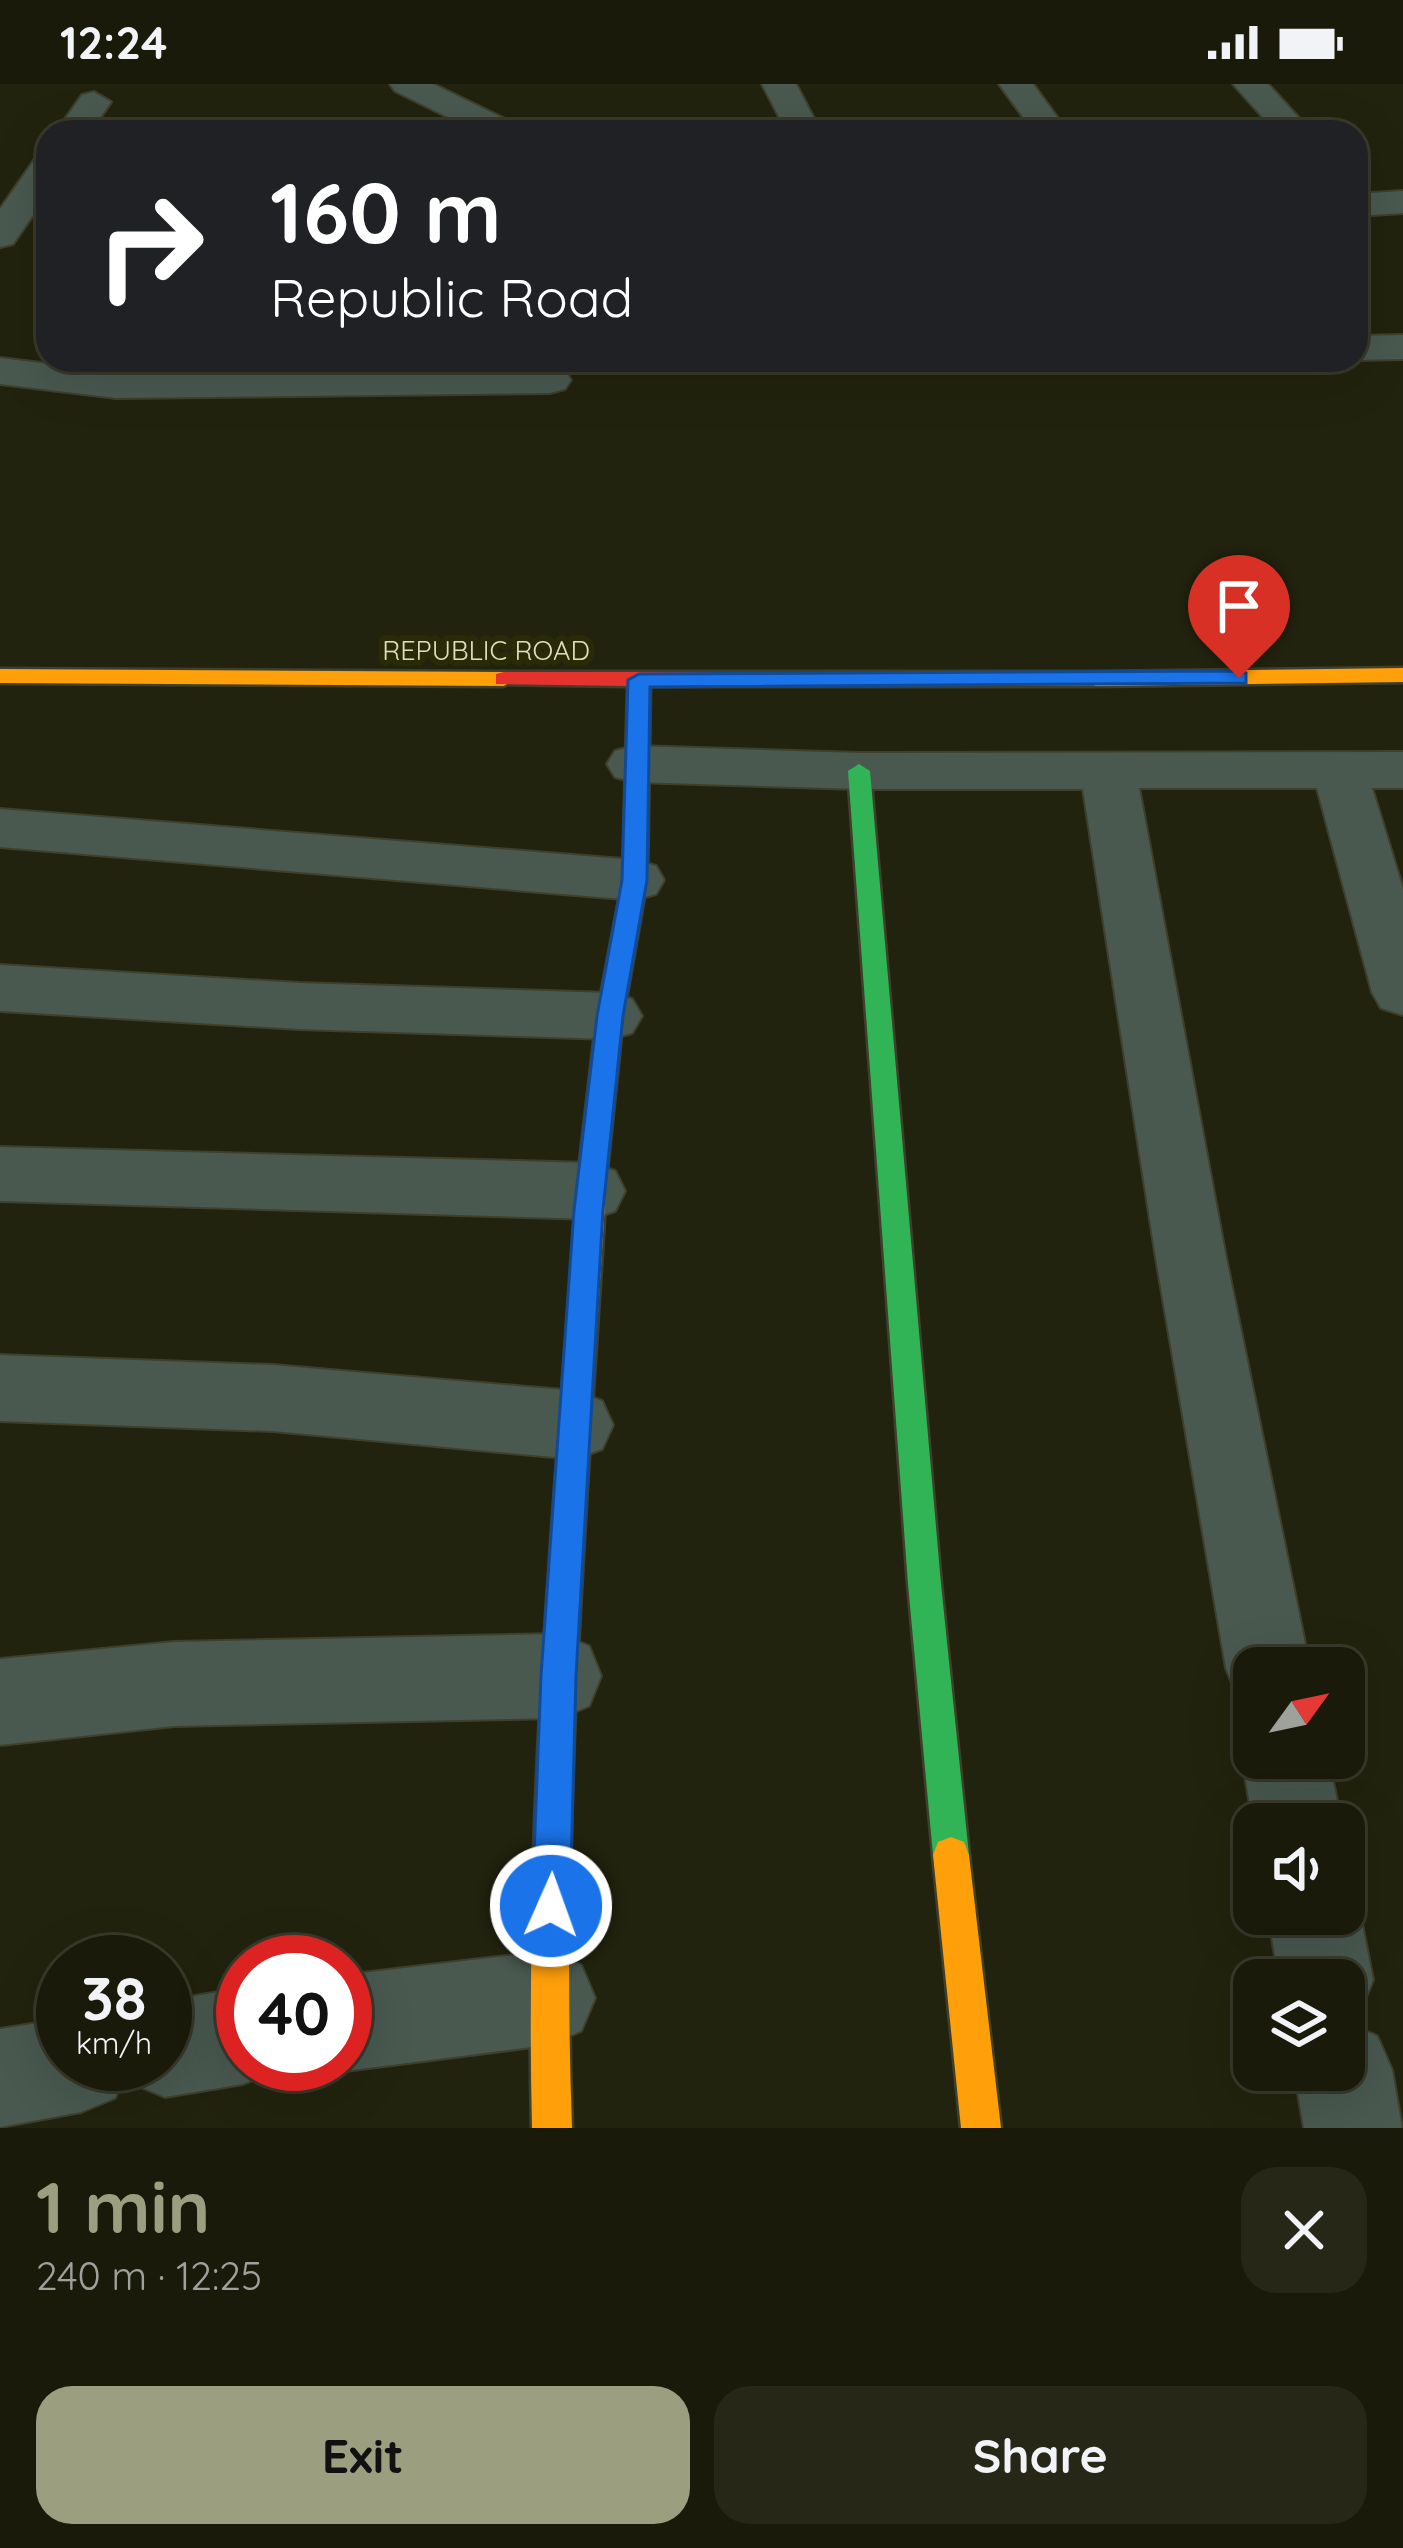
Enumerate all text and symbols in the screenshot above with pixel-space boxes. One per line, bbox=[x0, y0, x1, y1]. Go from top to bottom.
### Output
text: 12:24 bbox=[60, 14, 167, 70]
text: 160 m bbox=[270, 159, 502, 264]
icon: right bbox=[72, 168, 228, 324]
text: Republic Road bbox=[270, 263, 633, 331]
pin bbox=[1188, 555, 1290, 678]
icon: arrive bbox=[1206, 573, 1272, 639]
street label: REPUBLIC ROAD bbox=[382, 633, 590, 667]
north arrow bbox=[1233, 1647, 1365, 1779]
map controls bbox=[1233, 1647, 1365, 2091]
button: sound bbox=[1233, 1803, 1365, 1935]
position arrow bbox=[488, 1843, 614, 1969]
speed limit sign: 40 bbox=[216, 1935, 372, 2091]
button: layers bbox=[1233, 1959, 1365, 2091]
text: 38 bbox=[81, 1960, 147, 2035]
text: km/h bbox=[76, 2024, 152, 2062]
text: 1 min bbox=[36, 2161, 210, 2251]
button: close bbox=[1241, 2167, 1367, 2293]
text: 240 m · 12:25 bbox=[36, 2251, 262, 2300]
button: Exit bbox=[36, 2386, 690, 2524]
button: Share bbox=[714, 2386, 1367, 2524]

